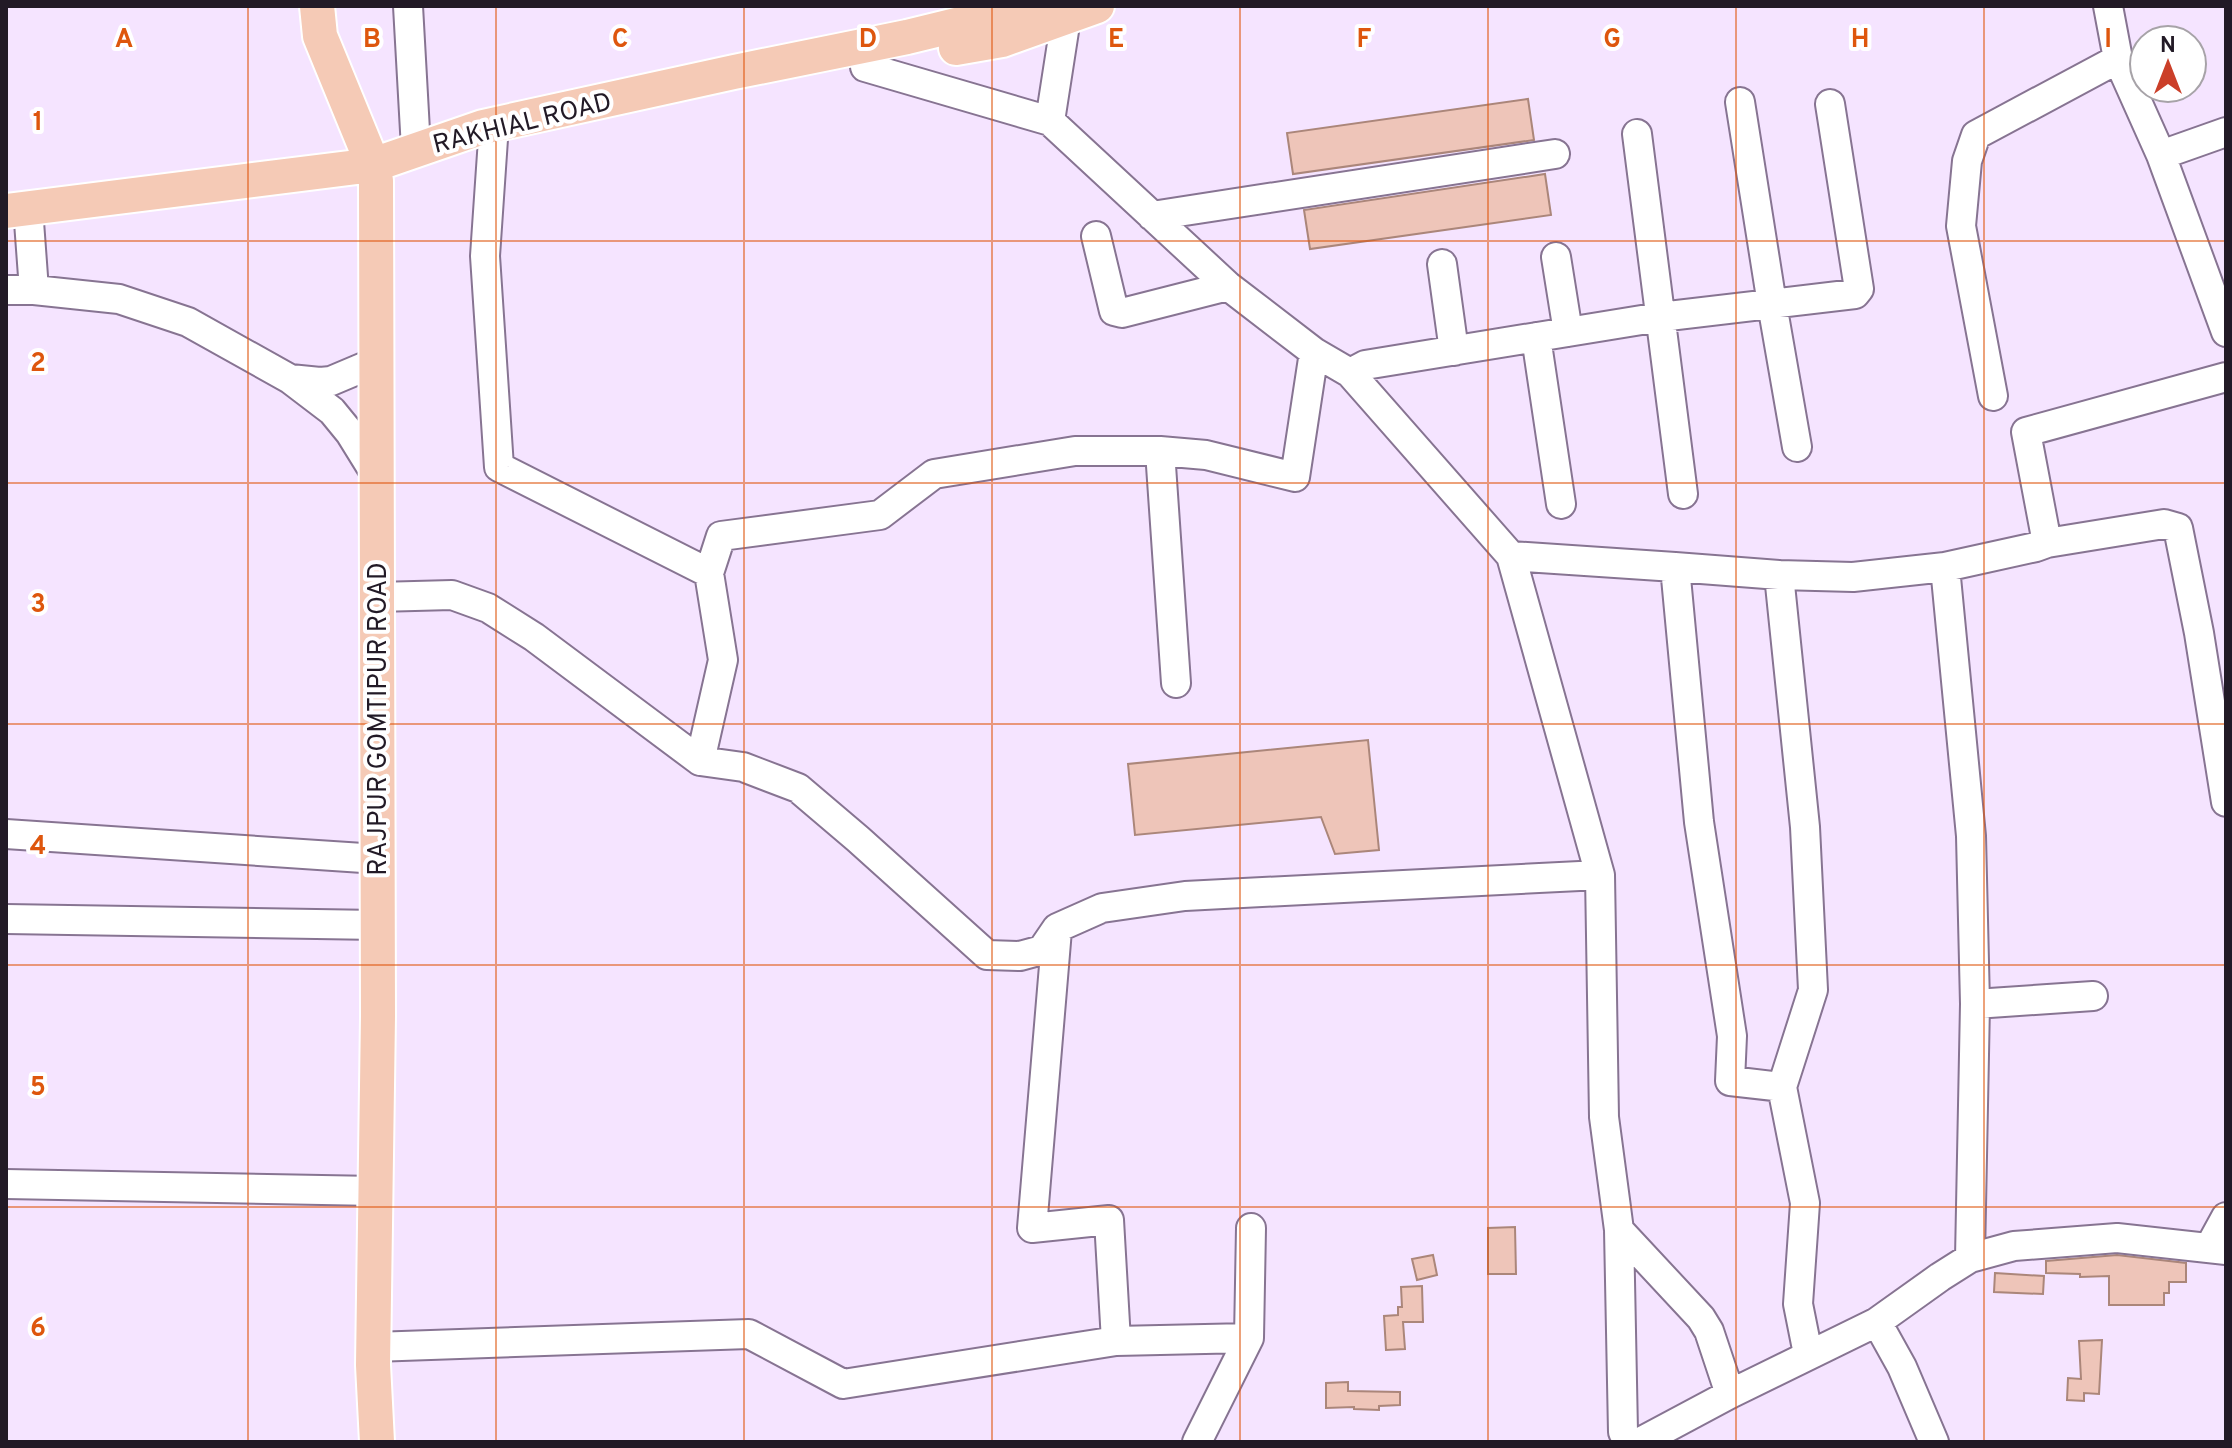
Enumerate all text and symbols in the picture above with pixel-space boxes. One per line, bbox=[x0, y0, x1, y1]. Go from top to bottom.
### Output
text: A bbox=[115, 24, 133, 57]
text: B bbox=[363, 24, 381, 57]
text: C bbox=[612, 24, 628, 57]
text: D bbox=[859, 24, 877, 57]
text: E bbox=[1108, 24, 1124, 57]
text: F bbox=[1357, 24, 1372, 57]
text: G bbox=[1603, 24, 1621, 57]
text: H bbox=[1851, 24, 1869, 57]
text: I bbox=[2104, 24, 2112, 57]
north arrow bbox=[2128, 24, 2208, 104]
text: N bbox=[2160, 33, 2176, 60]
street label: RAKHIAL ROAD bbox=[430, 86, 615, 163]
text: 1 bbox=[33, 107, 43, 140]
text: 2 bbox=[30, 348, 46, 381]
street label: RAJPUR GOMTIPUR ROAD bbox=[363, 562, 396, 876]
text: 3 bbox=[30, 589, 46, 622]
text: 4 bbox=[30, 831, 46, 864]
text: 5 bbox=[30, 1072, 46, 1105]
text: 6 bbox=[30, 1313, 46, 1346]

